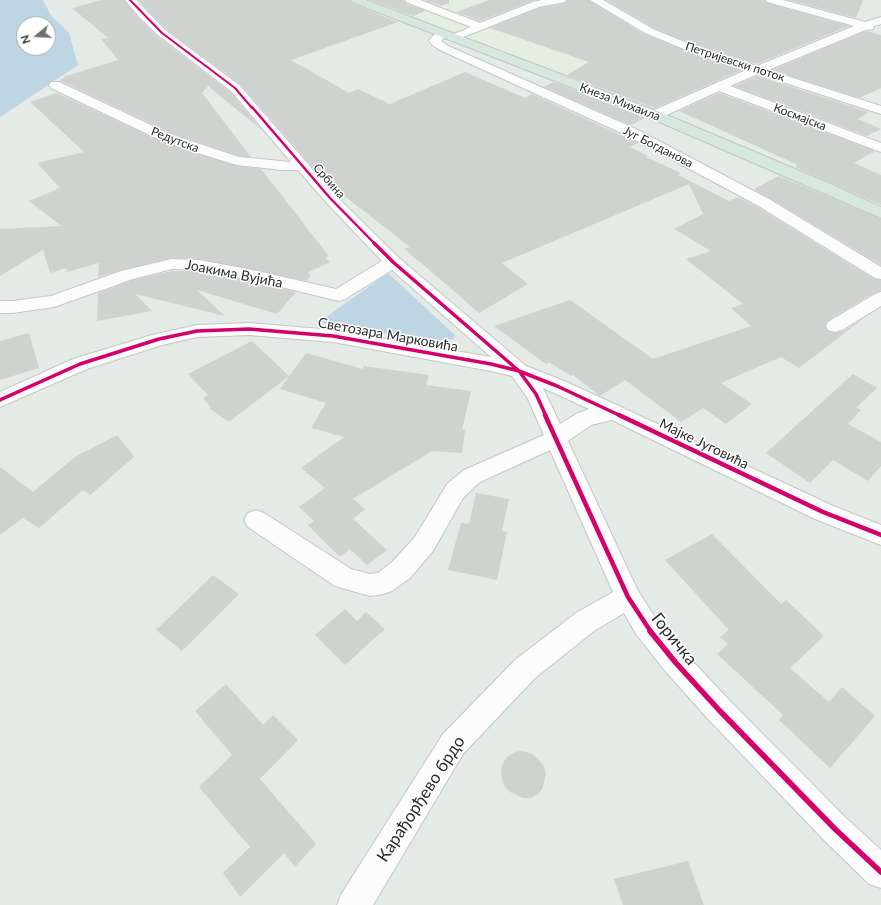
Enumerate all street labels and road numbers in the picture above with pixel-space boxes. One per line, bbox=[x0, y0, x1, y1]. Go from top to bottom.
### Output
street label: Петријевски поток bbox=[683, 39, 787, 85]
street label: Кнеза Михаила bbox=[578, 80, 662, 124]
street label: Космајска bbox=[772, 100, 828, 134]
street label: Југ Богданова bbox=[621, 123, 695, 171]
street label: Редутска bbox=[149, 124, 201, 156]
street label: Србина bbox=[310, 161, 348, 201]
street label: Јоакима Вујића bbox=[184, 256, 284, 292]
street label: Светозара Марковића bbox=[317, 314, 459, 356]
street label: Мајке Југовића bbox=[657, 415, 751, 473]
street label: Горичка bbox=[647, 609, 701, 669]
street label: Карађорђево брдо bbox=[373, 732, 469, 866]

